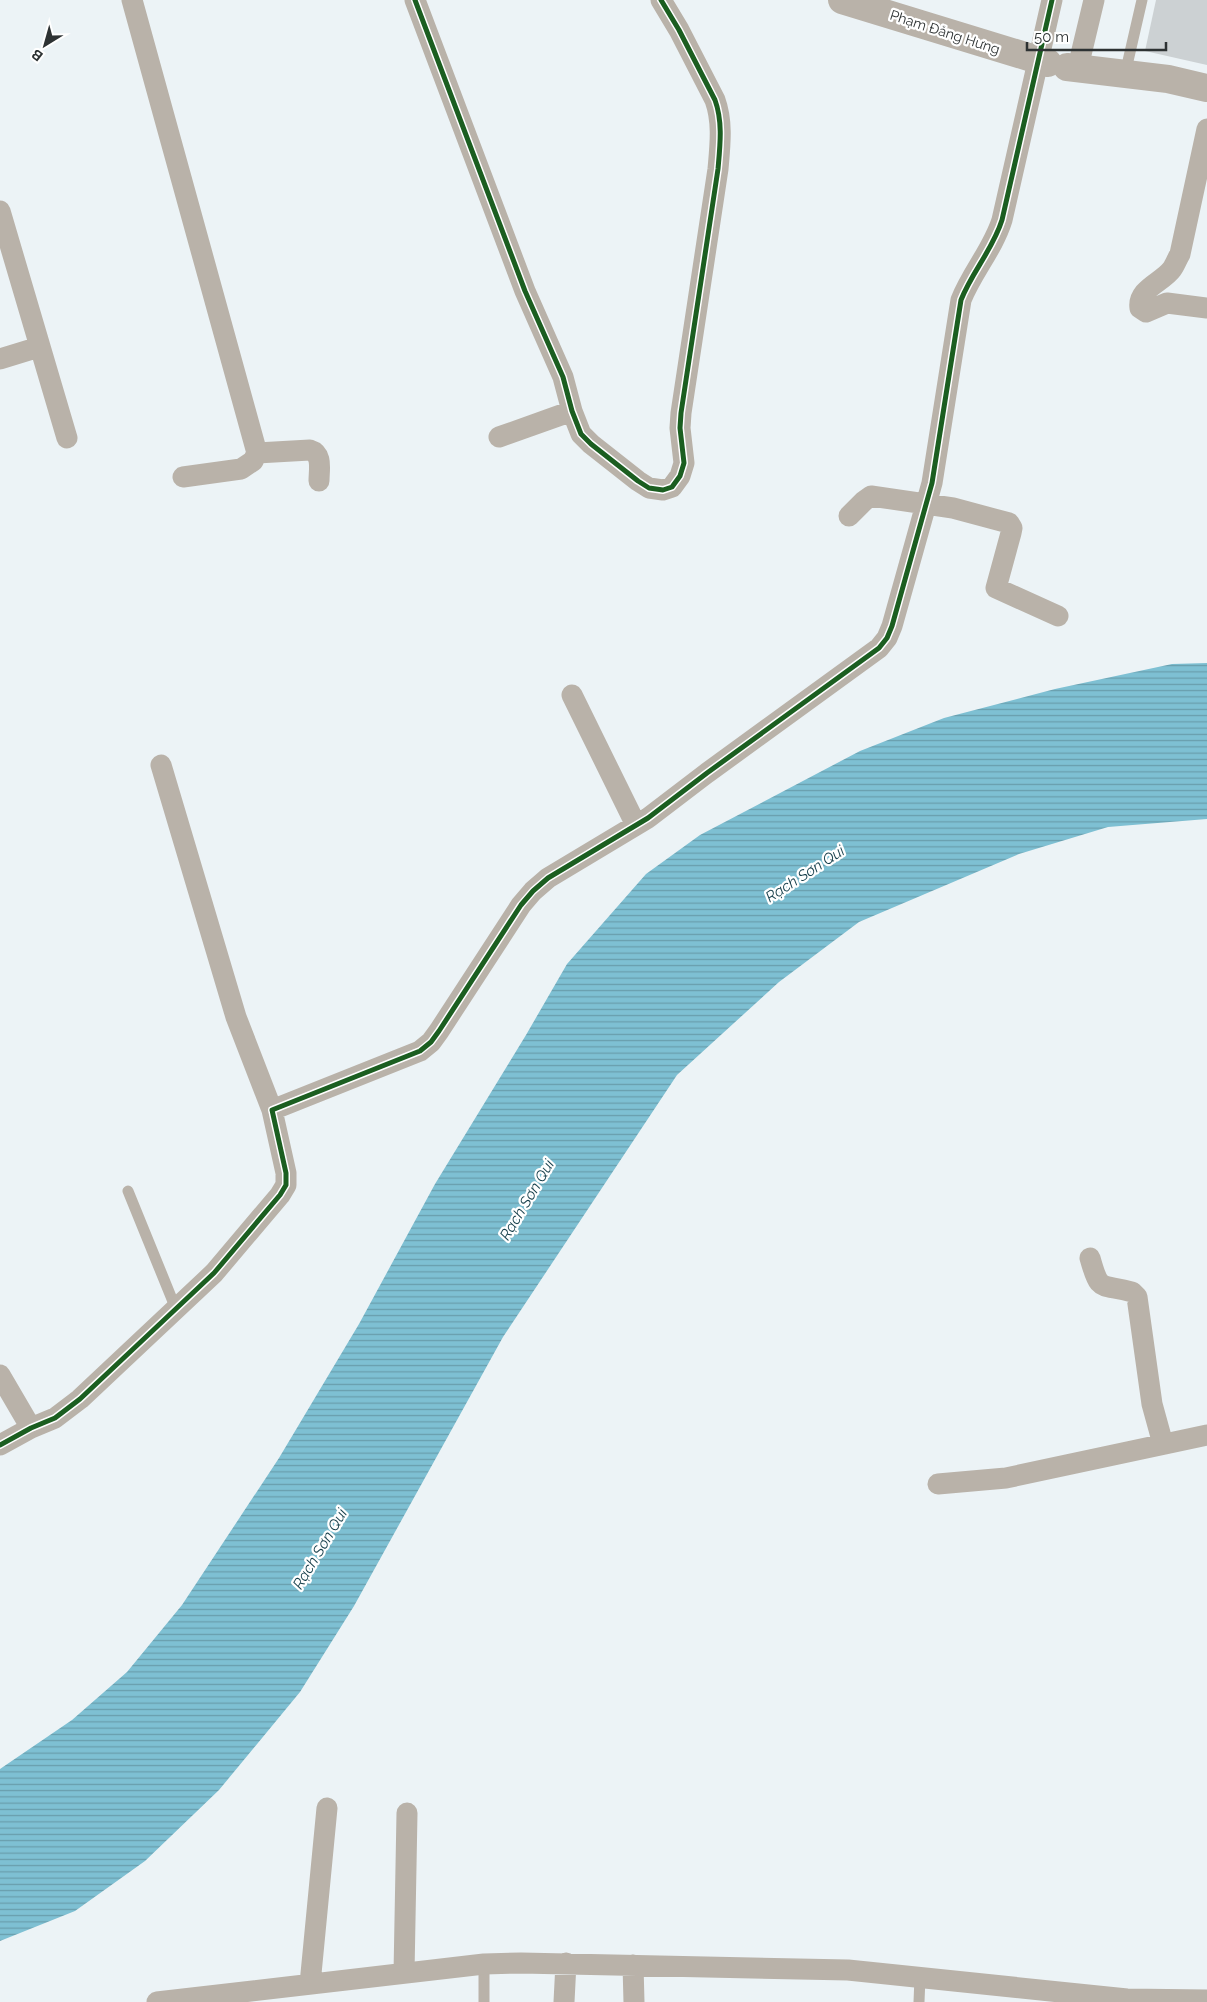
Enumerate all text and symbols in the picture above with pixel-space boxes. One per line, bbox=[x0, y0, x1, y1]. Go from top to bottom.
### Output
street label: Phạm Đăng Hưng bbox=[888, 7, 1002, 57]
north arrow bbox=[20, 20, 70, 70]
scale bar bbox=[1027, 20, 1166, 52]
text: 50 m bbox=[1034, 28, 1069, 46]
text: B bbox=[28, 46, 46, 65]
water label: Rạch Sơn Qui bbox=[762, 841, 848, 906]
water label: Rạch Sơn Qui bbox=[496, 1156, 558, 1243]
water label: Rạch Sơn Qui bbox=[289, 1505, 351, 1592]

